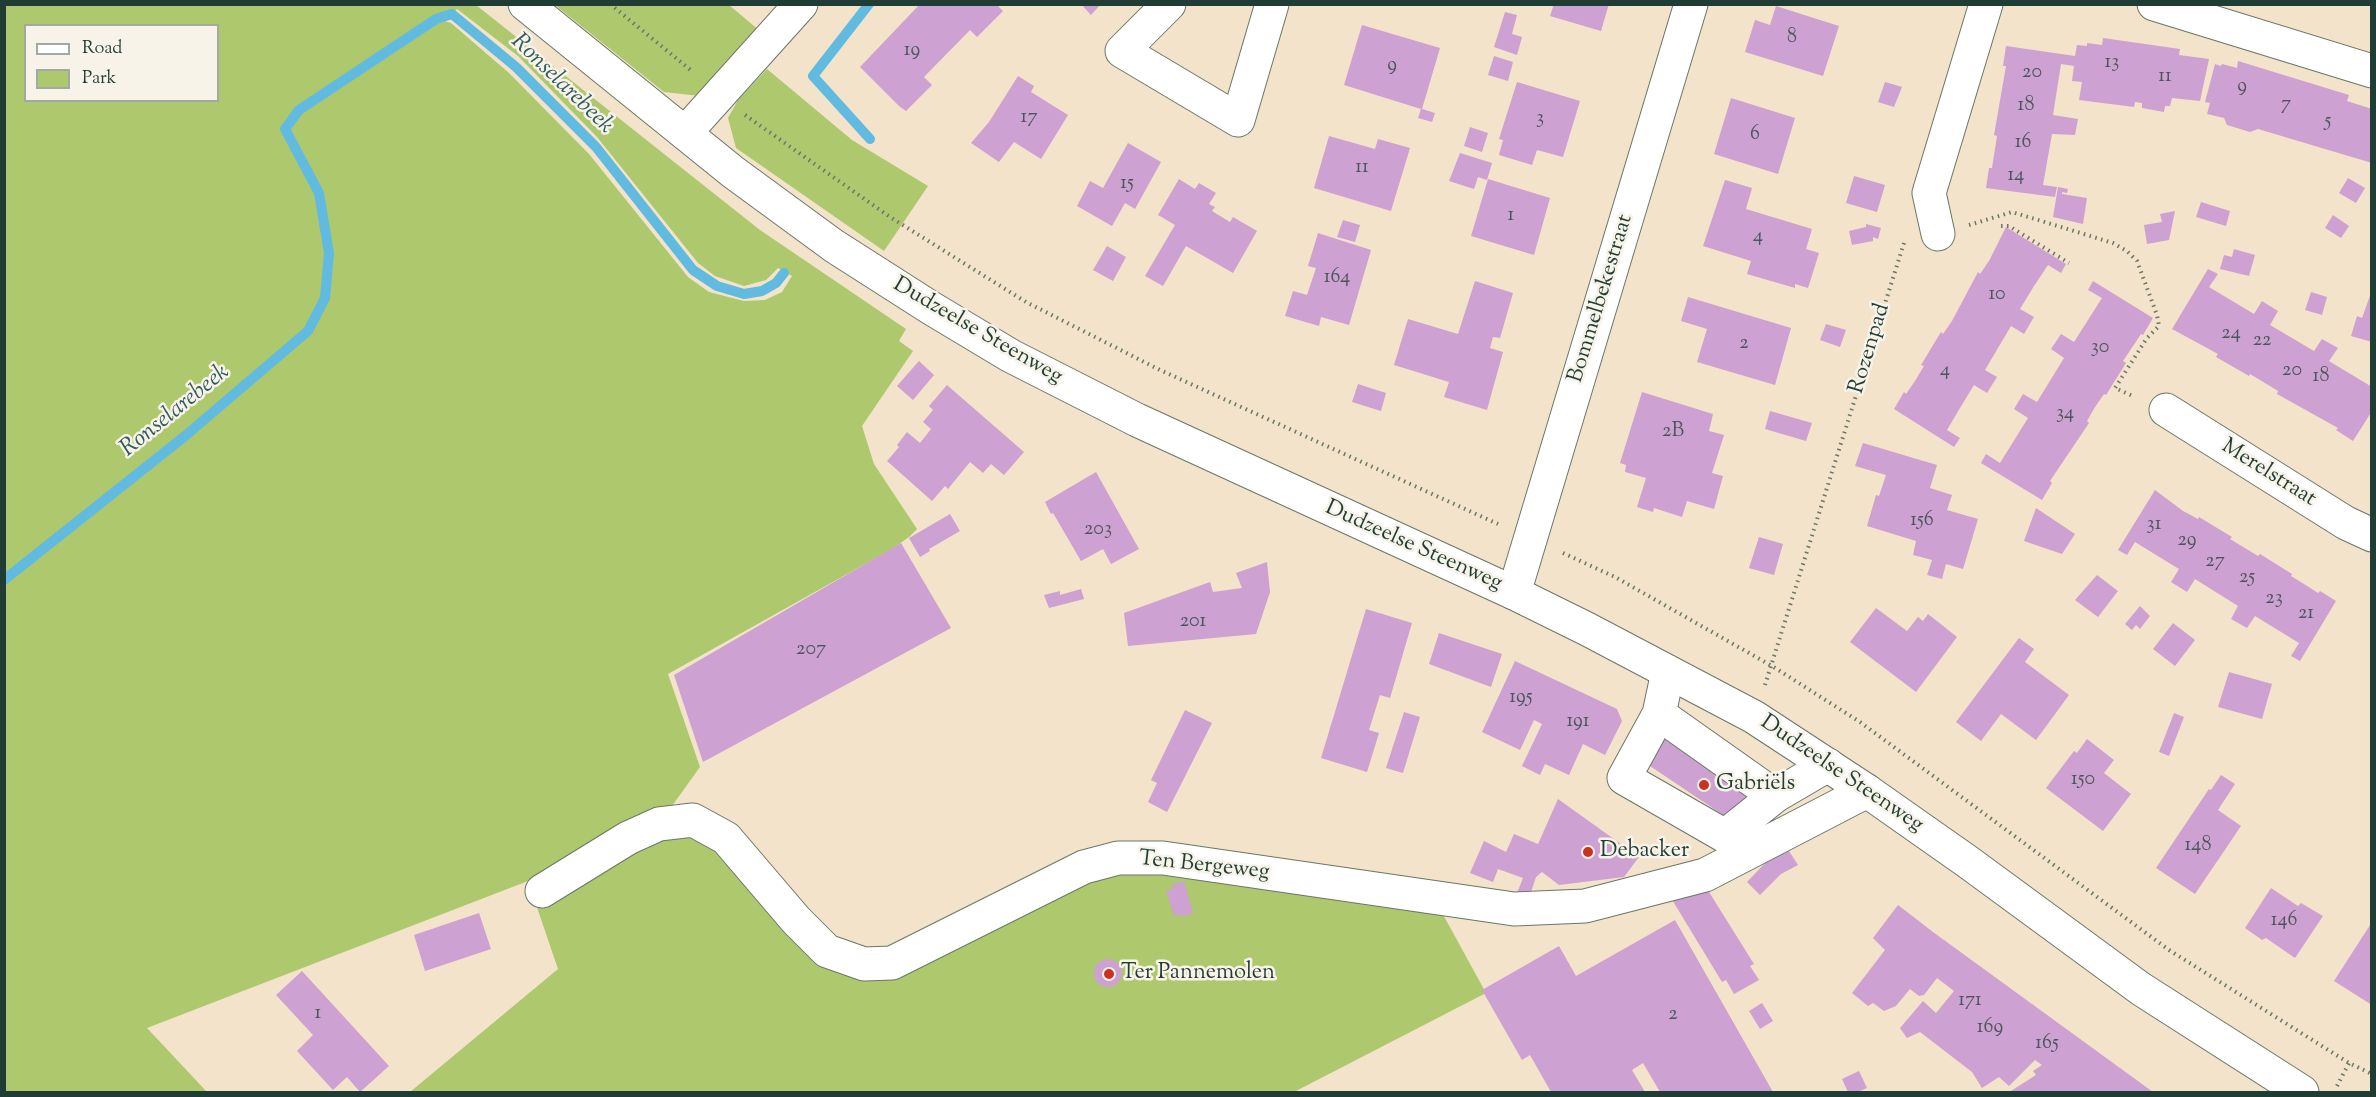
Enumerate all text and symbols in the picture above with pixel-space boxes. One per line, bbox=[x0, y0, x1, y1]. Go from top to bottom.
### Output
legend bbox=[24, 24, 219, 102]
house number: 8 bbox=[1787, 27, 1797, 51]
water label: Ronselarebeek bbox=[504, 29, 618, 141]
text: Road bbox=[82, 36, 122, 62]
house number: 19 bbox=[904, 40, 920, 64]
house number: 13 bbox=[2105, 52, 2119, 76]
house number: 9 bbox=[1387, 55, 1397, 79]
house number: 20 bbox=[2022, 62, 2042, 86]
text: Park bbox=[82, 66, 116, 92]
house number: 11 bbox=[2158, 66, 2172, 90]
house number: 9 bbox=[2237, 76, 2247, 100]
house number: 7 bbox=[2281, 94, 2291, 118]
house number: 18 bbox=[2018, 95, 2034, 119]
house number: 17 bbox=[1021, 107, 1037, 131]
house number: 3 bbox=[1536, 108, 1544, 132]
house number: 5 bbox=[2325, 111, 2331, 135]
house number: 6 bbox=[1750, 124, 1760, 148]
house number: 16 bbox=[2015, 132, 2031, 156]
house number: 11 bbox=[1355, 157, 1369, 181]
house number: 14 bbox=[2008, 165, 2024, 189]
house number: 15 bbox=[1120, 173, 1134, 197]
house number: 1 bbox=[1508, 205, 1514, 229]
street label: Bommelbekestraat bbox=[1564, 212, 1640, 386]
house number: 4 bbox=[1753, 226, 1763, 250]
house number: 164 bbox=[1324, 267, 1350, 291]
street label: Dudzeelse Steenweg bbox=[888, 273, 1066, 391]
house number: 10 bbox=[1988, 284, 2006, 308]
street label: Rozenpad bbox=[1845, 301, 1897, 397]
house number: 24 bbox=[2221, 323, 2241, 347]
house number: 22 bbox=[2253, 330, 2271, 354]
house number: 2 bbox=[1739, 333, 1749, 357]
house number: 30 bbox=[2091, 337, 2109, 361]
water label: Ronselarebeek bbox=[116, 359, 236, 465]
house number: 4 bbox=[1940, 360, 1950, 384]
house number: 20 bbox=[2282, 360, 2302, 384]
house number: 18 bbox=[2313, 366, 2329, 390]
house number: 34 bbox=[2056, 403, 2074, 427]
house number: 2B bbox=[1662, 421, 1684, 445]
street label: Merelstraat bbox=[2216, 435, 2320, 513]
street label: Dudzeelse Steenweg bbox=[1320, 496, 1506, 598]
house number: 156 bbox=[1910, 510, 1934, 534]
house number: 31 bbox=[2147, 514, 2161, 538]
house number: 203 bbox=[1084, 519, 1112, 543]
house number: 29 bbox=[2177, 530, 2197, 554]
house number: 27 bbox=[2205, 551, 2225, 575]
house number: 25 bbox=[2239, 567, 2255, 591]
house number: 23 bbox=[2265, 588, 2283, 612]
house number: 21 bbox=[2298, 603, 2314, 627]
house number: 201 bbox=[1180, 611, 1206, 635]
house number: 207 bbox=[796, 639, 826, 663]
house number: 195 bbox=[1509, 687, 1533, 711]
house number: 191 bbox=[1566, 711, 1590, 735]
street label: Dudzeelse Steenweg bbox=[1754, 711, 1928, 839]
house number: 150 bbox=[2071, 769, 2095, 793]
place label: Gabriëls bbox=[1716, 772, 1795, 798]
marker: Gabriëls bbox=[1697, 778, 1711, 792]
house number: 148 bbox=[2185, 835, 2211, 859]
place label: Debacker bbox=[1600, 839, 1689, 865]
marker: Debacker bbox=[1581, 845, 1595, 859]
street label: Ten Bergeweg bbox=[1137, 847, 1271, 887]
house number: 146 bbox=[2271, 910, 2297, 934]
place label: Ter Pannemolen bbox=[1121, 961, 1275, 987]
marker: Ter Pannemolen bbox=[1102, 967, 1116, 981]
house number: 171 bbox=[1958, 990, 1982, 1014]
house number: 1 bbox=[315, 1003, 321, 1027]
house number: 2 bbox=[1668, 1004, 1678, 1028]
house number: 169 bbox=[1977, 1017, 2003, 1041]
house number: 165 bbox=[2035, 1033, 2059, 1057]

